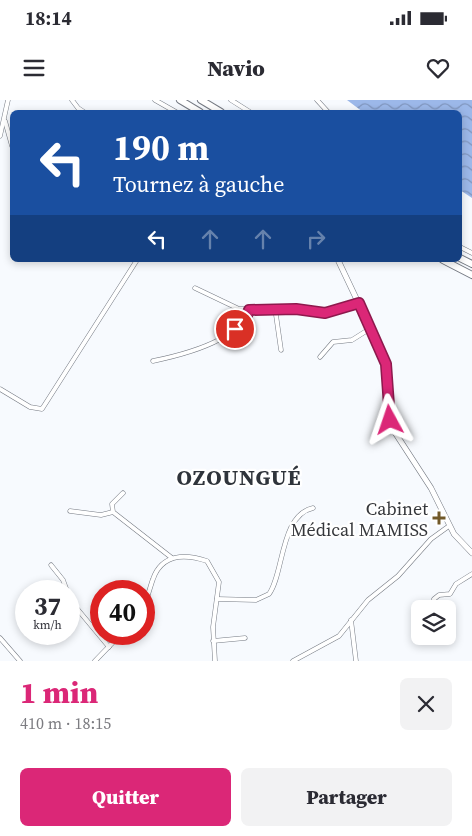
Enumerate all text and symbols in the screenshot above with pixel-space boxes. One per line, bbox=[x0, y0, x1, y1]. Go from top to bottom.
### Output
text: 18:14 bbox=[25, 5, 72, 31]
text: Navio bbox=[207, 53, 265, 83]
icon: menu bbox=[20, 54, 48, 82]
icon: heart bbox=[424, 54, 452, 82]
text: 190 m bbox=[113, 124, 209, 172]
icon: left bbox=[30, 130, 95, 195]
text: Tournez à gauche bbox=[113, 169, 284, 199]
icon: left bbox=[143, 225, 171, 253]
icon: ahead bbox=[196, 225, 224, 253]
icon: ahead bbox=[249, 225, 277, 253]
icon: right bbox=[302, 225, 330, 253]
pin bbox=[214, 308, 256, 350]
icon: arrive bbox=[221, 315, 249, 343]
position arrow bbox=[363, 393, 415, 445]
district label: OZOUNGUÉ bbox=[176, 462, 302, 492]
place label: Cabinet Médical MAMISS bbox=[291, 496, 428, 542]
marker: Cabinet Médical MAMISS bbox=[432, 511, 446, 525]
speed limit sign: 40 bbox=[90, 580, 155, 645]
text: 37 bbox=[34, 589, 61, 623]
map controls bbox=[411, 600, 456, 645]
button: layers bbox=[411, 600, 456, 645]
text: km/h bbox=[33, 617, 62, 633]
text: 1 min bbox=[20, 672, 98, 713]
button: close bbox=[400, 678, 452, 730]
text: 410 m · 18:15 bbox=[20, 712, 111, 734]
button: Quitter bbox=[20, 768, 231, 826]
button: Partager bbox=[241, 768, 452, 826]

